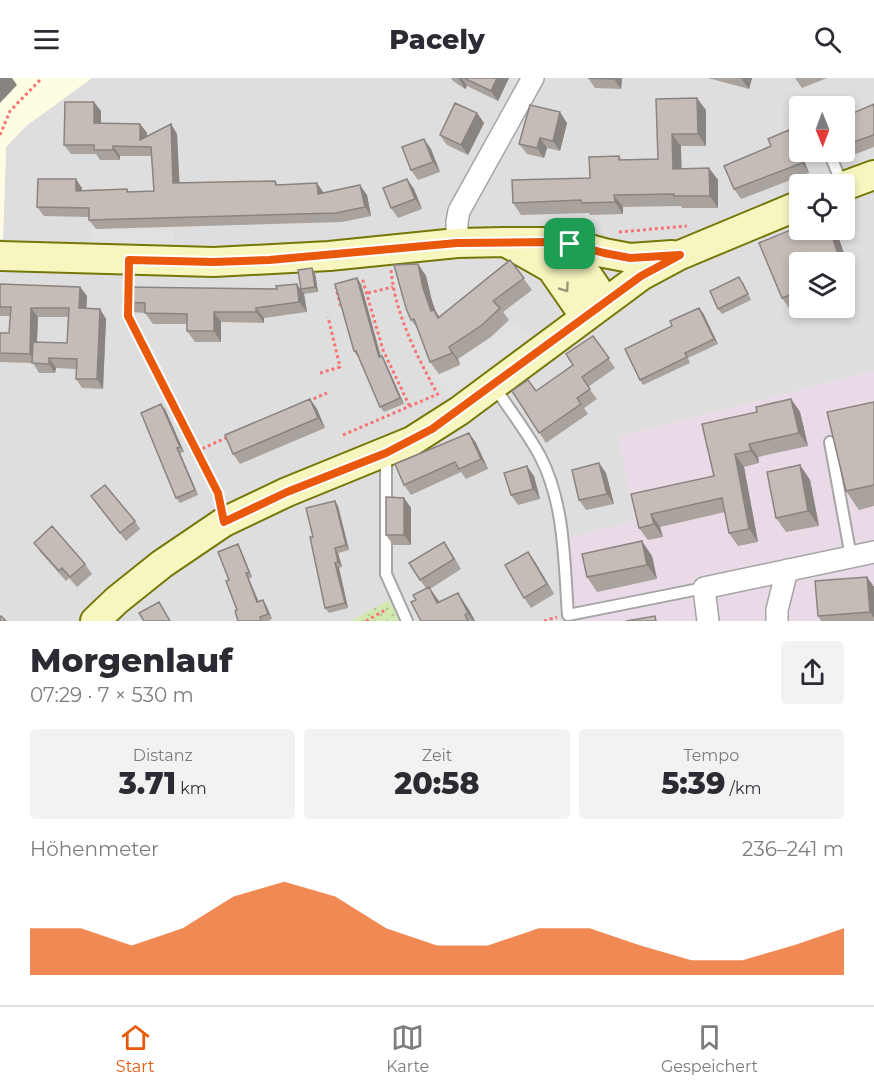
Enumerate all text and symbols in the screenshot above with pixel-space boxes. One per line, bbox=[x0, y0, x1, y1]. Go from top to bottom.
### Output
icon: menu bbox=[30, 23, 63, 56]
text: Pacely bbox=[389, 23, 485, 56]
icon: search bbox=[811, 23, 844, 56]
north arrow bbox=[789, 96, 855, 162]
map controls bbox=[789, 96, 855, 318]
button: locate bbox=[789, 174, 855, 240]
pin bbox=[544, 218, 595, 269]
icon: arrive bbox=[553, 227, 586, 260]
button: layers bbox=[789, 252, 855, 318]
one-way arrow bbox=[558, 281, 569, 292]
text: Morgenlauf bbox=[30, 640, 233, 680]
button: share bbox=[781, 641, 844, 704]
text: 07:29 · 7 × 530 m bbox=[30, 683, 194, 707]
text: Distanz bbox=[133, 746, 193, 765]
text: Zeit bbox=[422, 746, 452, 765]
text: Tempo bbox=[683, 746, 739, 765]
text: 3.71 bbox=[119, 765, 176, 802]
text: 20:58 bbox=[394, 765, 480, 802]
text: 5:39 bbox=[661, 765, 725, 802]
text: km bbox=[176, 779, 207, 798]
text: /km bbox=[725, 779, 761, 798]
text: Höhenmeter bbox=[30, 837, 159, 861]
text: 236–241 m bbox=[742, 837, 844, 861]
tab: Start bbox=[116, 1021, 154, 1076]
tab: Karte bbox=[386, 1021, 429, 1076]
tab: Gespeichert bbox=[661, 1021, 758, 1076]

